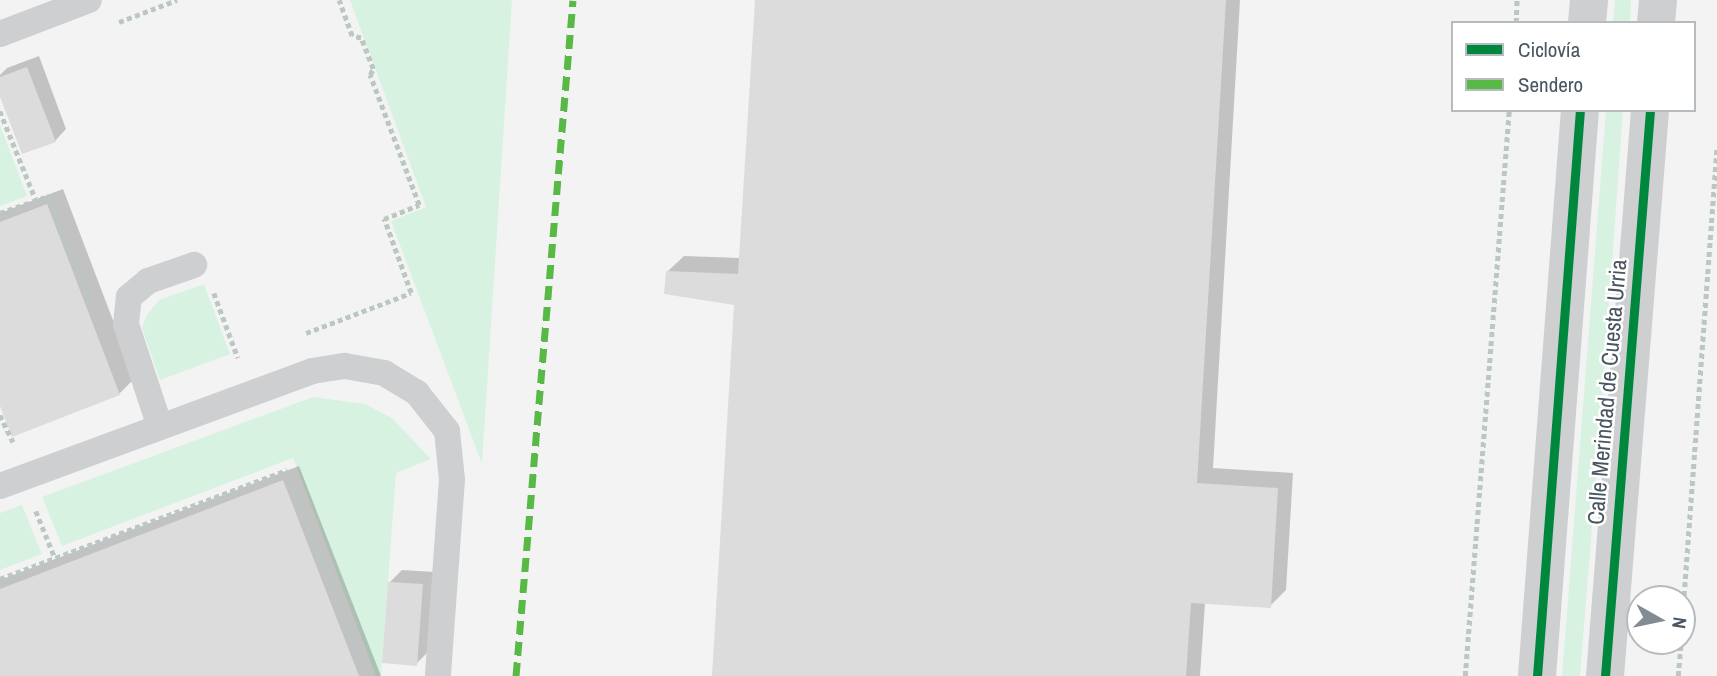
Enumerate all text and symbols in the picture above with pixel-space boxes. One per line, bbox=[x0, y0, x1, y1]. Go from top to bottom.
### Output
legend bbox=[1451, 21, 1696, 112]
text: Ciclovía bbox=[1518, 35, 1580, 64]
text: Sendero bbox=[1518, 70, 1583, 99]
street label: Calle Merindad de Cuesta Urria bbox=[1582, 258, 1632, 526]
north arrow bbox=[1626, 585, 1696, 655]
text: N bbox=[1666, 615, 1693, 631]

